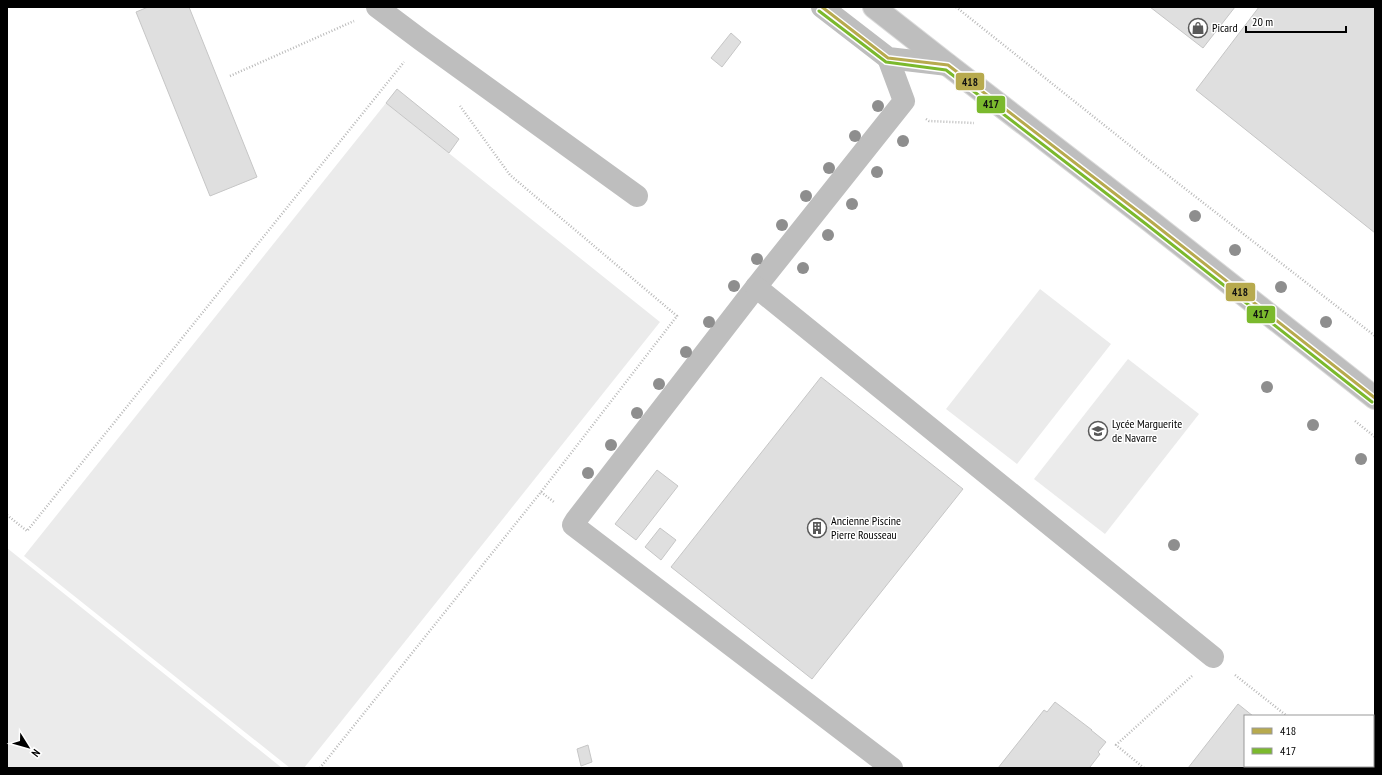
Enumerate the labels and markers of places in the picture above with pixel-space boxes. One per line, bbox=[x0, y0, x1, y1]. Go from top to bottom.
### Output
shop icon: Picard bbox=[1187, 17, 1209, 39]
place label: Picard bbox=[1212, 20, 1238, 35]
place label: Lycée Marguerite de Navarre bbox=[1112, 416, 1182, 445]
school or university icon: Lycée Marguerite de Navarre bbox=[1087, 420, 1109, 442]
place label: Ancienne Piscine Pierre Rousseau bbox=[831, 513, 901, 542]
building icon: Ancienne Piscine Pierre Rousseau bbox=[806, 517, 828, 539]

